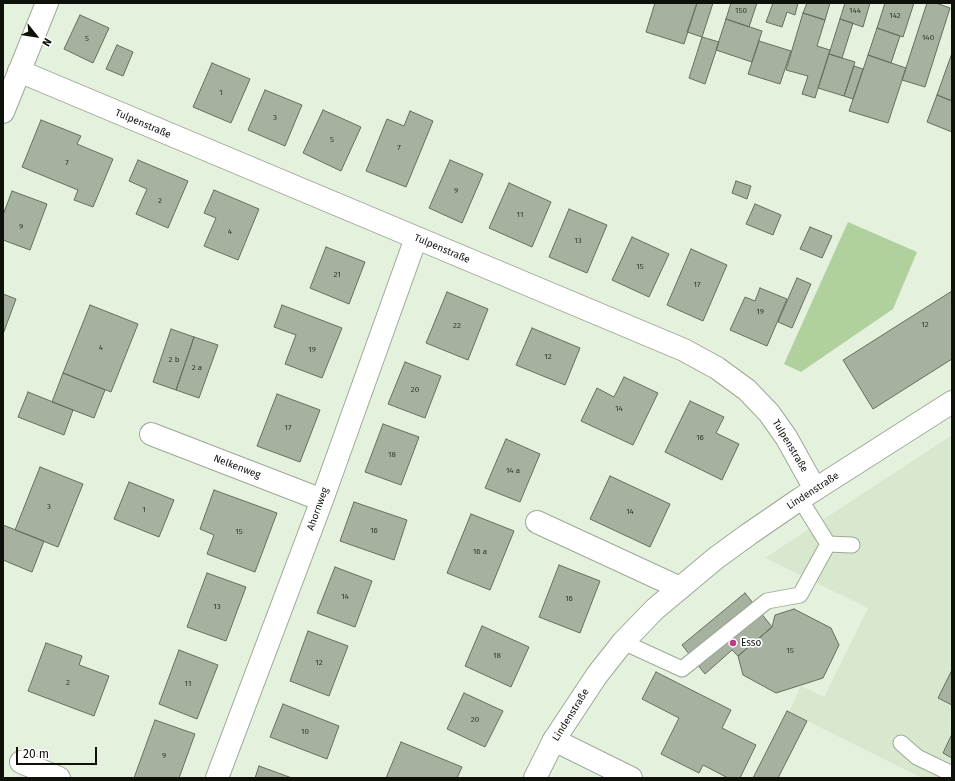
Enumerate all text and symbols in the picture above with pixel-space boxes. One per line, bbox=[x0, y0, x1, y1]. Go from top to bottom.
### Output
house number: 150 bbox=[735, 6, 747, 16]
house number: 144 bbox=[849, 6, 861, 16]
house number: 142 bbox=[889, 11, 901, 21]
north arrow bbox=[16, 16, 56, 56]
house number: 140 bbox=[922, 33, 934, 43]
house number: 5 bbox=[85, 34, 89, 44]
text: N bbox=[39, 36, 54, 49]
house number: 1 bbox=[219, 88, 223, 98]
street label: Tulpenstraße bbox=[113, 107, 173, 141]
house number: 3 bbox=[273, 113, 277, 123]
house number: 5 bbox=[330, 135, 334, 145]
house number: 7 bbox=[397, 143, 401, 153]
house number: 7 bbox=[65, 158, 69, 168]
house number: 9 bbox=[454, 186, 458, 196]
house number: 2 bbox=[158, 196, 162, 206]
house number: 11 bbox=[517, 210, 523, 220]
house number: 9 bbox=[19, 222, 23, 232]
house number: 4 bbox=[228, 227, 232, 237]
street label: Tulpenstraße bbox=[412, 232, 472, 266]
house number: 13 bbox=[574, 236, 582, 246]
house number: 15 bbox=[636, 262, 644, 272]
house number: 21 bbox=[333, 270, 341, 280]
house number: 17 bbox=[693, 280, 701, 290]
house number: 19 bbox=[756, 307, 764, 317]
house number: 12 bbox=[921, 320, 929, 330]
house number: 22 bbox=[453, 321, 461, 331]
house number: 4 bbox=[99, 343, 103, 353]
house number: 19 bbox=[308, 345, 316, 355]
house number: 12 bbox=[544, 352, 552, 362]
house number: 2 b bbox=[169, 355, 179, 365]
house number: 2 a bbox=[192, 363, 202, 373]
house number: 20 bbox=[411, 385, 419, 395]
house number: 14 bbox=[615, 404, 623, 414]
street label: Tulpenstraße bbox=[770, 417, 810, 475]
house number: 17 bbox=[284, 423, 292, 433]
house number: 16 bbox=[696, 433, 704, 443]
house number: 18 bbox=[388, 450, 396, 460]
street label: Nelkenweg bbox=[212, 453, 262, 481]
house number: 14 a bbox=[506, 466, 520, 476]
street label: Lindenstraße bbox=[785, 470, 841, 512]
street label: Ahornweg bbox=[305, 486, 331, 532]
house number: 3 bbox=[47, 502, 51, 512]
house number: 1 bbox=[142, 505, 146, 515]
house number: 14 bbox=[626, 507, 634, 517]
house number: 16 bbox=[370, 526, 378, 536]
house number: 15 bbox=[235, 527, 243, 537]
house number: 16 a bbox=[473, 547, 487, 557]
house number: 14 bbox=[341, 592, 349, 602]
house number: 16 bbox=[565, 594, 573, 604]
house number: 13 bbox=[213, 602, 221, 612]
place label: Esso bbox=[741, 637, 761, 649]
marker: Esso bbox=[728, 638, 738, 648]
house number: 15 bbox=[786, 646, 794, 656]
house number: 18 bbox=[493, 651, 501, 661]
house number: 12 bbox=[315, 658, 323, 668]
house number: 2 bbox=[66, 678, 70, 688]
house number: 11 bbox=[185, 679, 191, 689]
street label: Lindenstraße bbox=[550, 687, 592, 743]
house number: 20 bbox=[471, 715, 479, 725]
house number: 10 bbox=[301, 727, 309, 737]
scale bar bbox=[18, 739, 99, 765]
text: 20 m bbox=[23, 747, 49, 761]
house number: 9 bbox=[162, 751, 166, 761]

